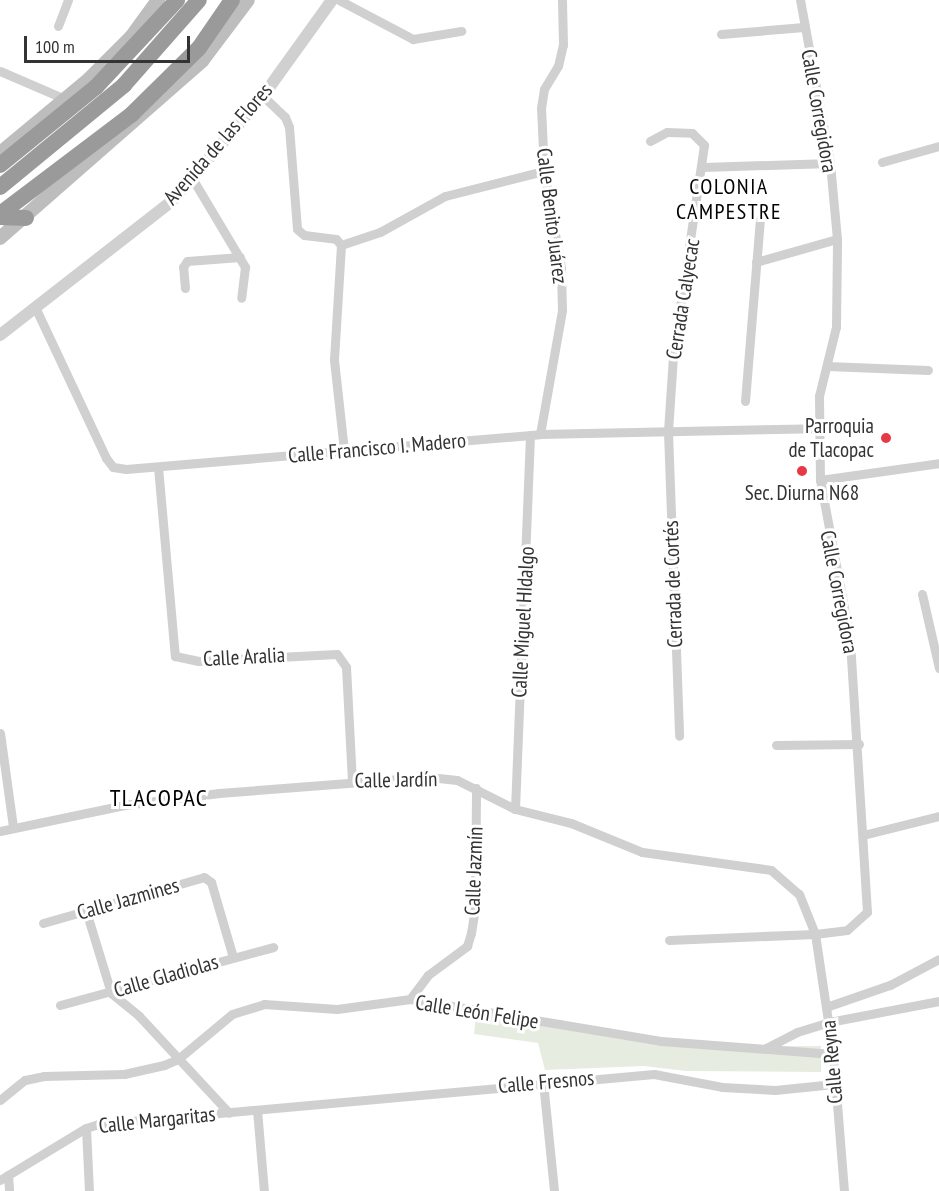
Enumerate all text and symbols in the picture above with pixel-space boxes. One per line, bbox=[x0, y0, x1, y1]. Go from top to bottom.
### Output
scale bar bbox=[27, 24, 194, 62]
text: 100 m bbox=[35, 35, 75, 58]
street label: Calle Corregidora bbox=[796, 47, 842, 175]
street label: Avenida de las Flores bbox=[158, 78, 278, 210]
street label: Calle Benito Juárez bbox=[531, 147, 573, 285]
district label: COLONIA CAMPESTRE bbox=[676, 173, 782, 224]
street label: Cerrada Calyecac bbox=[661, 237, 705, 361]
place label: Parroquia de Tlacopac bbox=[788, 413, 874, 463]
street label: Calle Francisco I. Madero bbox=[286, 428, 468, 468]
marker: Parroquia de Tlacopac bbox=[879, 431, 893, 445]
marker: Sec. Diurna N68 bbox=[795, 464, 809, 478]
place label: Sec. Diurna N68 bbox=[744, 480, 860, 506]
street label: Cerrada de Cortés bbox=[658, 520, 688, 648]
street label: Calle Corregidora bbox=[815, 528, 863, 656]
street label: Calle Miguel HIdalgo bbox=[506, 546, 540, 698]
street label: Calle Aralia bbox=[202, 642, 286, 672]
street label: Calle Jardín bbox=[354, 767, 438, 793]
district label: TLACOPAC bbox=[110, 784, 208, 812]
street label: Calle Jazmín bbox=[460, 826, 488, 916]
street label: Calle Jazmines bbox=[74, 872, 182, 926]
street label: Calle Gladiolas bbox=[111, 949, 221, 1003]
street label: Calle León Felipe bbox=[414, 990, 540, 1034]
street label: Calle Reyna bbox=[816, 1019, 848, 1105]
street label: Calle Fresnos bbox=[497, 1065, 595, 1099]
street label: Calle Margaritas bbox=[97, 1101, 217, 1139]

